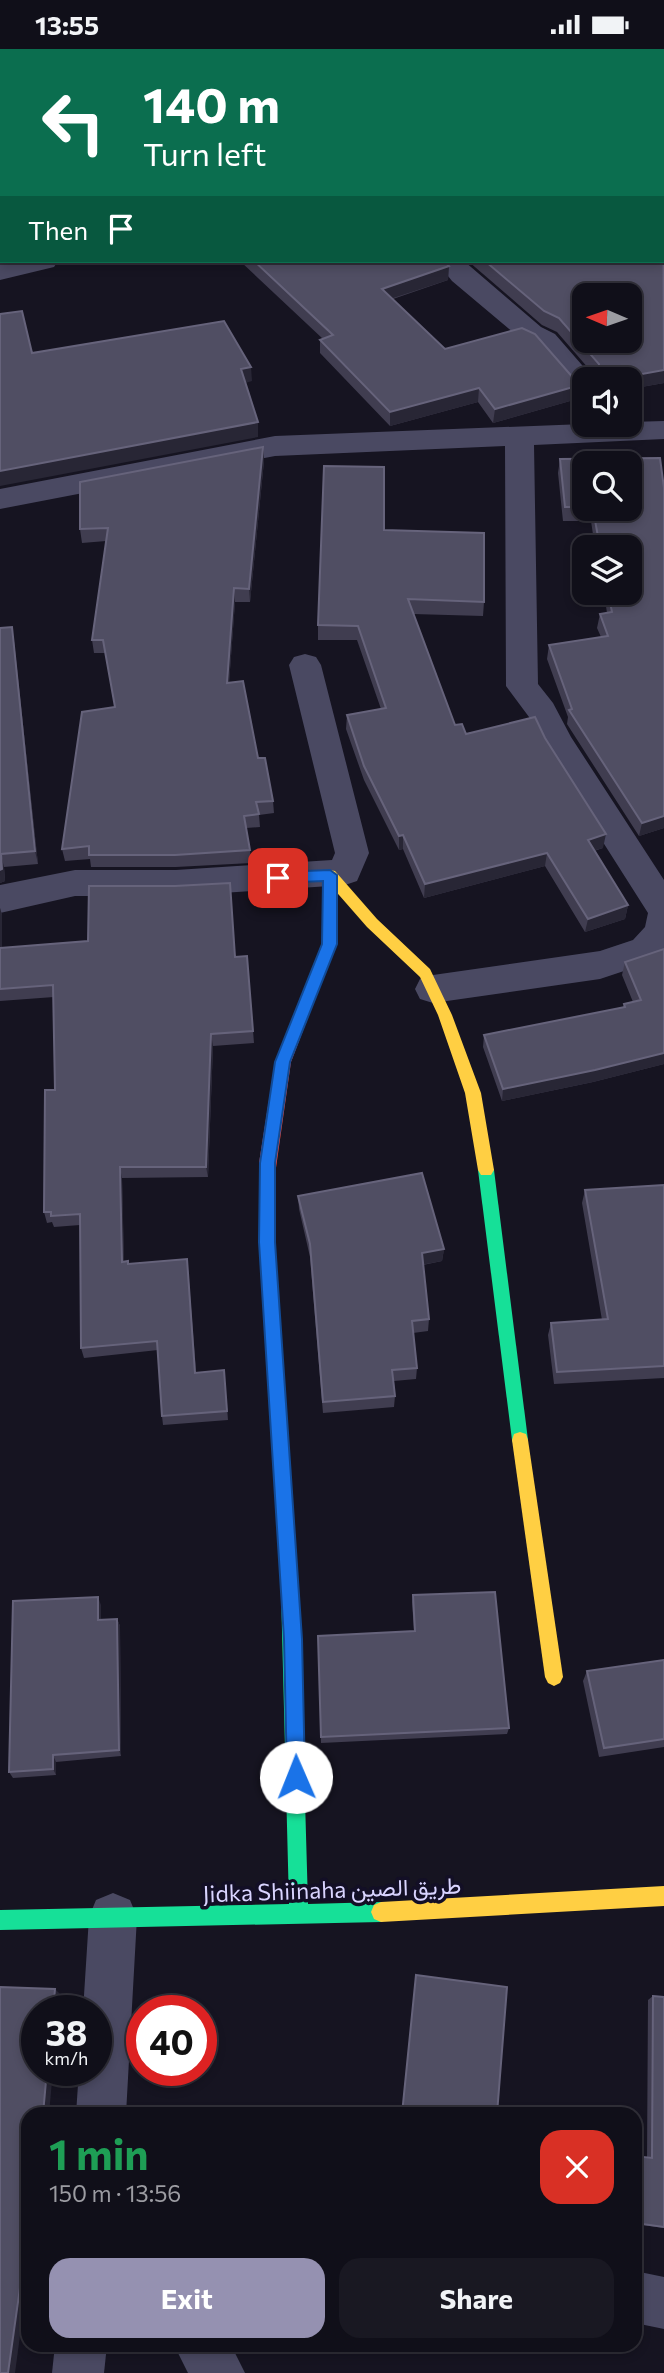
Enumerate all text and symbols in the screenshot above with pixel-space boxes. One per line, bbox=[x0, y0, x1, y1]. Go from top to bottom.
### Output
text: 13:55 bbox=[35, 9, 99, 40]
text: 140 m bbox=[143, 73, 280, 133]
icon: left bbox=[28, 77, 119, 168]
text: Turn left bbox=[143, 133, 267, 173]
icon: arrive bbox=[102, 210, 140, 248]
text: Then bbox=[28, 214, 88, 245]
north arrow bbox=[572, 283, 642, 353]
map controls bbox=[572, 283, 642, 605]
button: sound bbox=[572, 367, 642, 437]
button: search bbox=[572, 451, 642, 521]
button: layers bbox=[572, 535, 642, 605]
pin bbox=[248, 848, 308, 908]
icon: arrive bbox=[259, 859, 297, 897]
position arrow bbox=[259, 1740, 333, 1814]
street label: Jidka Shiinaha طريق الصين bbox=[202, 1870, 462, 1910]
speed limit sign: 40 bbox=[126, 1995, 217, 2086]
text: 38 bbox=[45, 2010, 88, 2053]
text: km/h bbox=[45, 2047, 88, 2069]
text: 1 min bbox=[49, 2127, 149, 2179]
button: close bbox=[540, 2130, 614, 2204]
text: 150 m · 13:56 bbox=[49, 2179, 181, 2207]
button: Exit bbox=[49, 2258, 325, 2338]
button: Share bbox=[339, 2258, 614, 2338]

